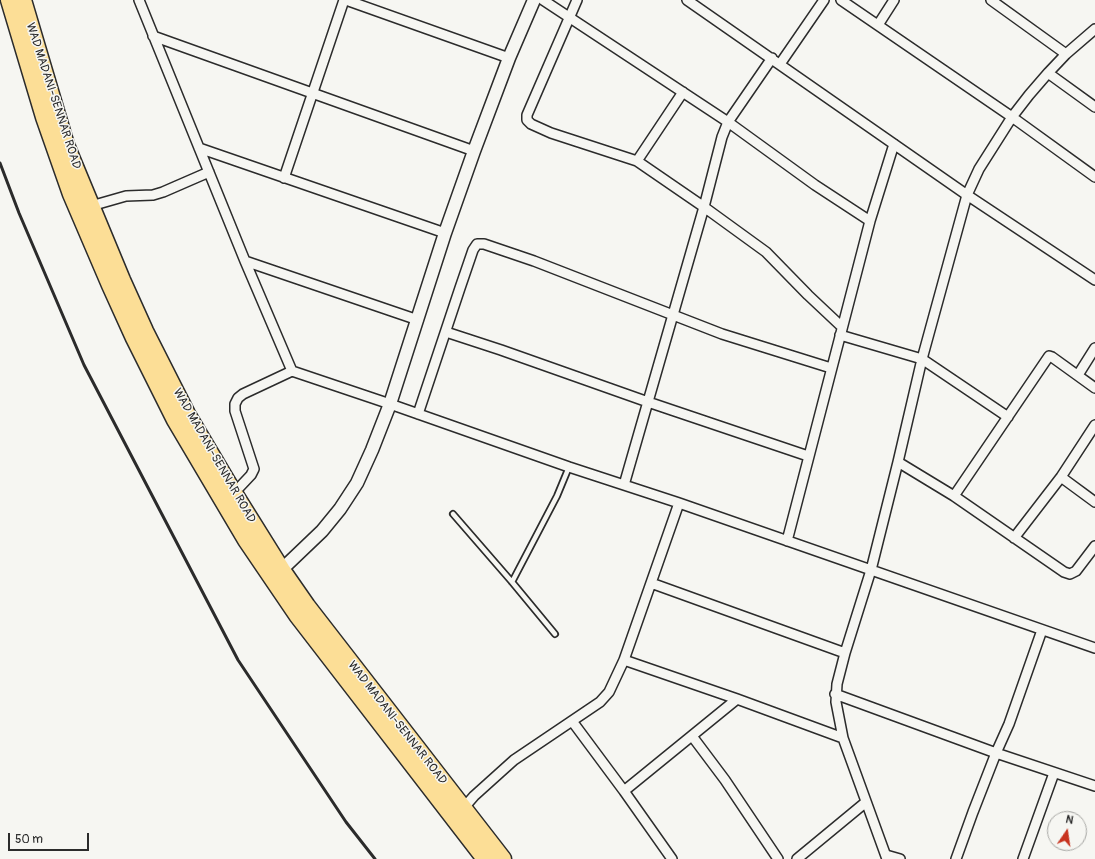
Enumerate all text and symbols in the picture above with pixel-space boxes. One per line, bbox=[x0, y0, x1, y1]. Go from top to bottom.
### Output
street label: WAD MADANI-SENNAR ROAD bbox=[23, 21, 83, 171]
street label: WAD MADANI-SENNAR ROAD bbox=[170, 386, 258, 526]
street label: WAD MADANI-SENNAR ROAD bbox=[344, 658, 450, 788]
north arrow bbox=[1047, 811, 1087, 851]
text: N bbox=[1065, 813, 1075, 827]
scale bar bbox=[10, 825, 91, 851]
text: 50 m bbox=[15, 832, 43, 847]

